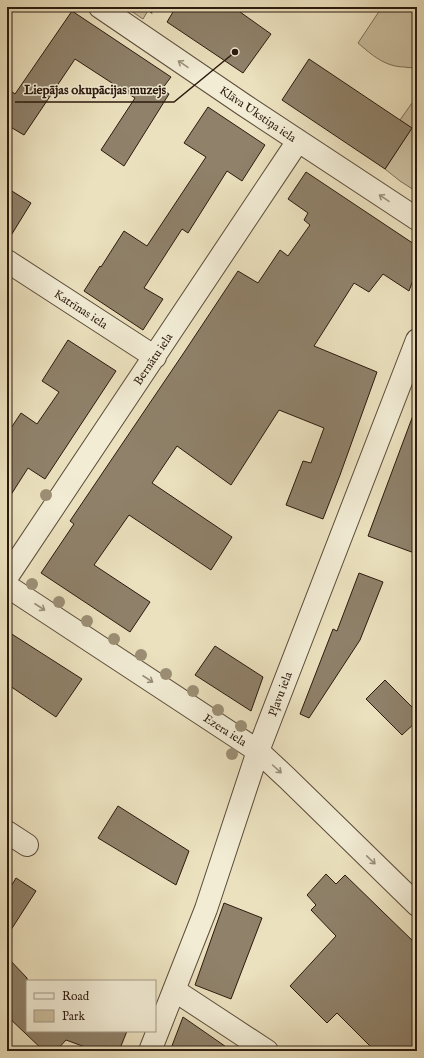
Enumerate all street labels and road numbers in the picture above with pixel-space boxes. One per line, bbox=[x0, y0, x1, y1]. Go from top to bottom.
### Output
street label: Klāva Ukstiņa iela bbox=[216, 83, 300, 146]
street label: Katrīnas iela bbox=[51, 286, 111, 333]
street label: Bernātu iela bbox=[131, 330, 177, 388]
street label: Pļavu iela bbox=[265, 669, 296, 719]
street label: Ezera iela bbox=[200, 711, 250, 750]

